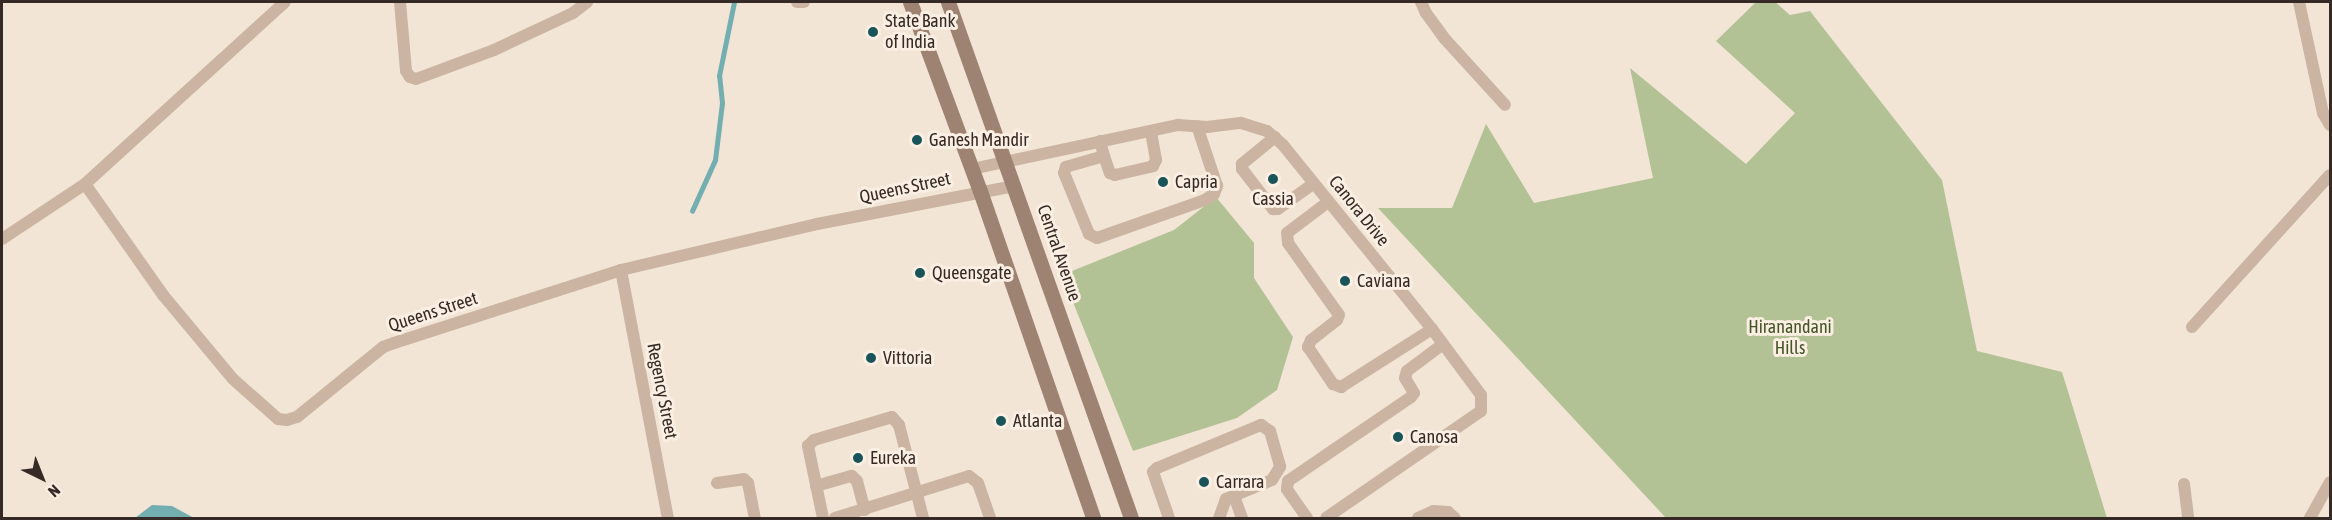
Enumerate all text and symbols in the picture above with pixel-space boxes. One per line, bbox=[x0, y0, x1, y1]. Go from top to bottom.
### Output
place label: State Bank of India bbox=[885, 11, 955, 54]
marker: State Bank of India bbox=[866, 25, 880, 39]
place label: Ganesh Mandir bbox=[929, 129, 1029, 151]
marker: Ganesh Mandir bbox=[910, 133, 924, 147]
street label: Queens Street bbox=[858, 168, 952, 208]
place label: Capria bbox=[1175, 171, 1218, 193]
street label: Canora Drive bbox=[1324, 171, 1394, 251]
marker: Cassia bbox=[1266, 172, 1280, 186]
marker: Capria bbox=[1156, 175, 1170, 189]
place label: Cassia bbox=[1252, 188, 1294, 210]
street label: Central Avenue bbox=[1032, 202, 1086, 304]
place label: Queensgate bbox=[932, 262, 1011, 284]
marker: Queensgate bbox=[913, 266, 927, 280]
place label: Caviana bbox=[1357, 270, 1410, 292]
marker: Caviana bbox=[1338, 274, 1352, 288]
street label: Queens Street bbox=[386, 287, 480, 337]
park label: Hiranandani Hills bbox=[1748, 317, 1832, 360]
street label: Regency Street bbox=[642, 341, 682, 441]
place label: Vittoria bbox=[883, 347, 932, 369]
marker: Vittoria bbox=[864, 351, 878, 365]
place label: Atlanta bbox=[1013, 410, 1062, 432]
marker: Atlanta bbox=[994, 414, 1008, 428]
place label: Canosa bbox=[1410, 426, 1458, 448]
marker: Canosa bbox=[1391, 430, 1405, 444]
place label: Eureka bbox=[870, 447, 916, 469]
north arrow bbox=[12, 448, 72, 508]
marker: Eureka bbox=[851, 451, 865, 465]
place label: Carrara bbox=[1216, 471, 1264, 493]
marker: Carrara bbox=[1197, 475, 1211, 489]
text: N bbox=[45, 481, 64, 501]

